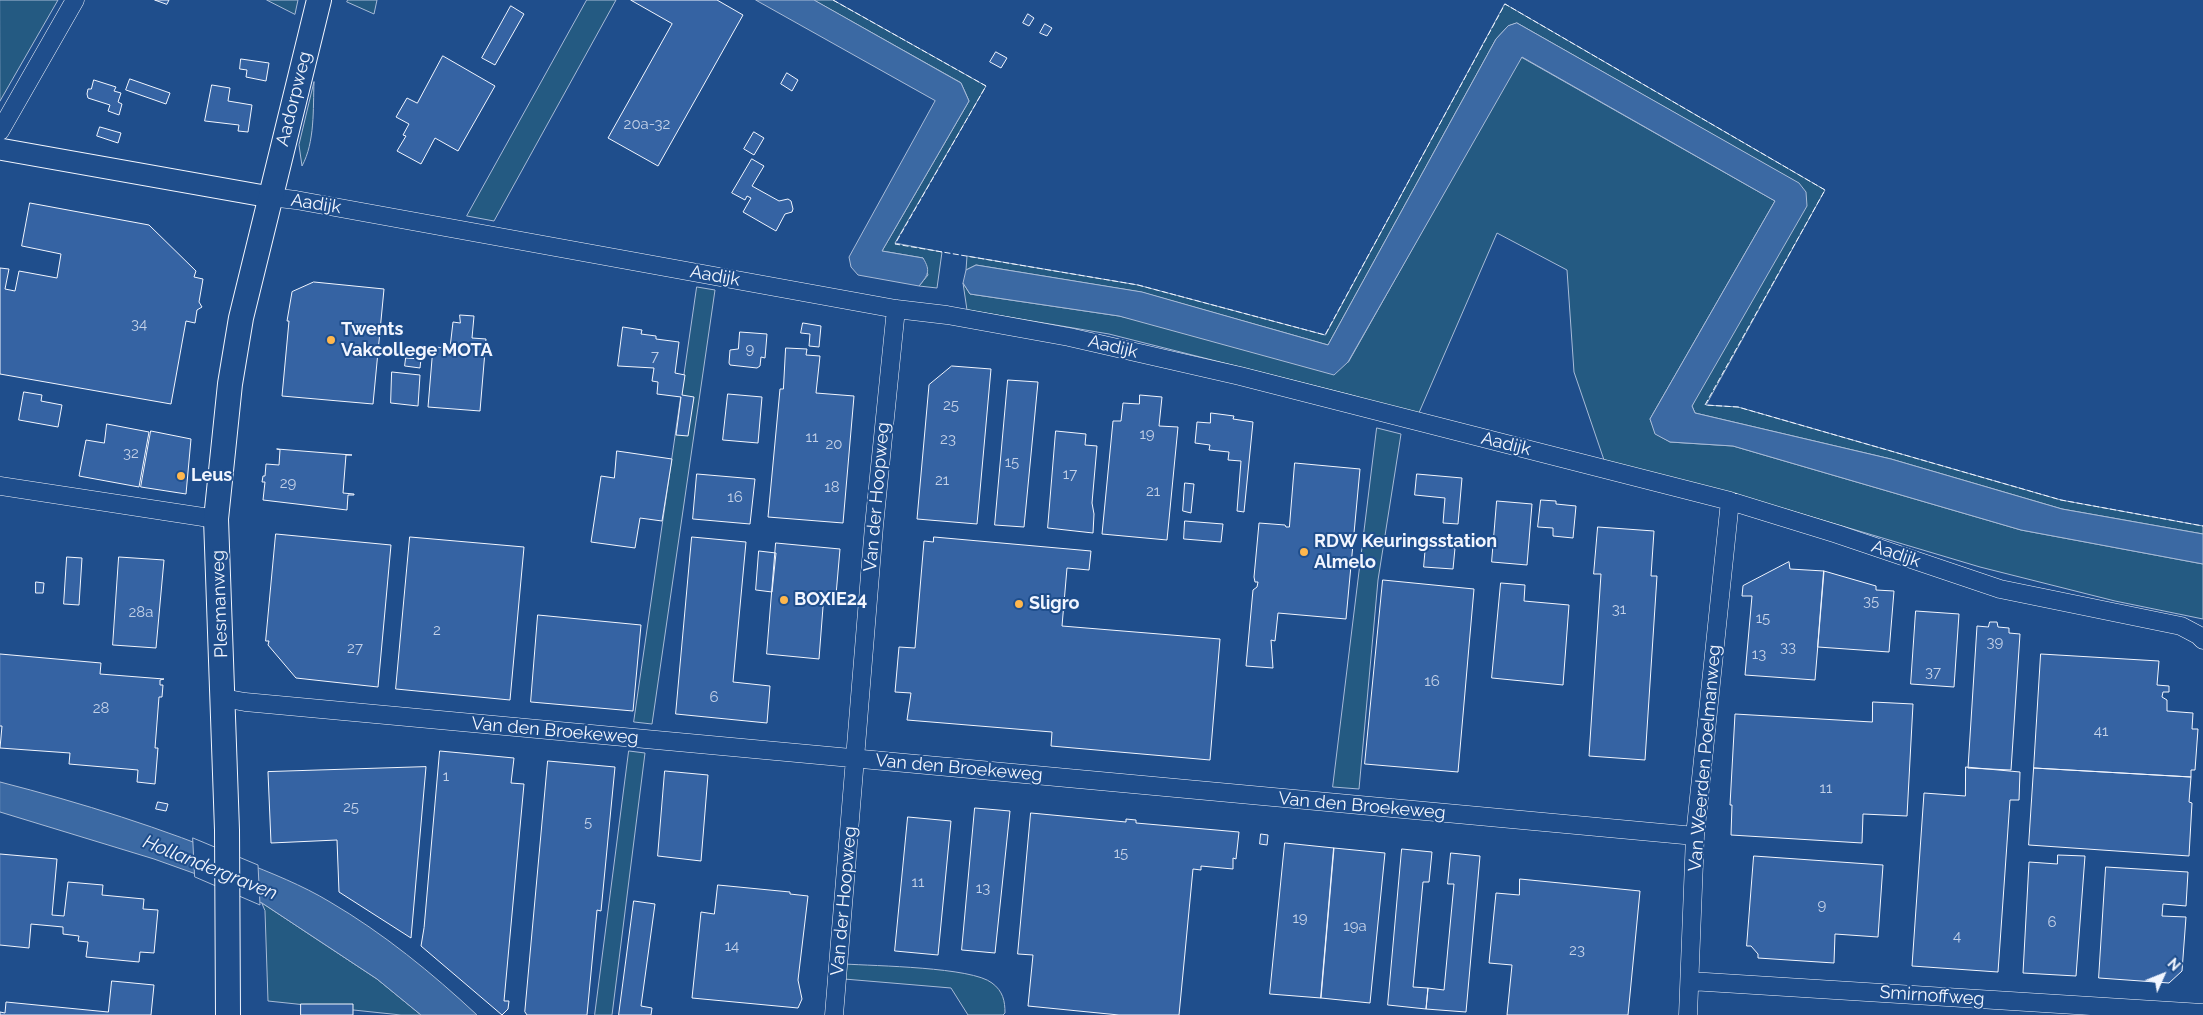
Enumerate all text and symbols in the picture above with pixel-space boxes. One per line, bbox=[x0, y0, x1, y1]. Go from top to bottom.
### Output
street label: Aadorpweg bbox=[272, 49, 316, 149]
house number: 20a-32 bbox=[624, 115, 670, 133]
street label: Aadijk bbox=[289, 189, 343, 219]
street label: Aadijk bbox=[688, 261, 742, 291]
house number: 34 bbox=[131, 315, 147, 333]
place label: Twents Vakcollege MOTA bbox=[341, 319, 493, 362]
street label: Aadijk bbox=[1086, 331, 1140, 363]
marker: Twents Vakcollege MOTA bbox=[325, 334, 337, 346]
house number: 9 bbox=[746, 340, 754, 358]
house number: 7 bbox=[651, 347, 659, 365]
house number: 25 bbox=[943, 396, 959, 414]
street label: Van der Hoopweg bbox=[860, 421, 894, 573]
house number: 19 bbox=[1139, 425, 1155, 443]
street label: Aadijk bbox=[1479, 427, 1533, 461]
house number: 11 bbox=[806, 428, 818, 446]
house number: 23 bbox=[940, 430, 956, 448]
house number: 20 bbox=[826, 435, 842, 453]
house number: 32 bbox=[123, 444, 139, 462]
house number: 15 bbox=[1005, 453, 1019, 471]
place label: Leus bbox=[191, 465, 232, 487]
house number: 17 bbox=[1063, 465, 1077, 483]
marker: Leus bbox=[175, 470, 187, 482]
house number: 21 bbox=[935, 471, 949, 489]
house number: 29 bbox=[280, 474, 296, 492]
house number: 18 bbox=[824, 478, 840, 496]
house number: 21 bbox=[1146, 482, 1160, 500]
house number: 16 bbox=[727, 488, 743, 506]
place label: RDW Keuringsstation Almelo bbox=[1314, 531, 1497, 574]
street label: Aadijk bbox=[1869, 536, 1923, 572]
marker: RDW Keuringsstation Almelo bbox=[1298, 546, 1310, 558]
street label: Plesmanweg bbox=[207, 550, 233, 658]
place label: BOXIE24 bbox=[794, 589, 867, 611]
house number: 35 bbox=[1863, 592, 1879, 610]
place label: Sligro bbox=[1029, 593, 1079, 615]
marker: BOXIE24 bbox=[778, 594, 790, 606]
marker: Sligro bbox=[1013, 598, 1025, 610]
house number: 31 bbox=[1612, 600, 1626, 618]
house number: 28a bbox=[129, 603, 153, 621]
house number: 15 bbox=[1756, 609, 1770, 627]
house number: 2 bbox=[433, 621, 441, 639]
house number: 39 bbox=[1987, 633, 2003, 651]
house number: 33 bbox=[1780, 638, 1796, 656]
house number: 27 bbox=[347, 639, 363, 657]
street label: Van Weerden Poelmanweg bbox=[1684, 644, 1726, 872]
house number: 13 bbox=[1752, 645, 1766, 663]
house number: 37 bbox=[1925, 663, 1941, 681]
house number: 16 bbox=[1424, 672, 1440, 690]
house number: 6 bbox=[709, 688, 719, 706]
house number: 28 bbox=[93, 699, 109, 717]
street label: Van den Broekeweg bbox=[471, 713, 639, 749]
house number: 41 bbox=[2094, 722, 2108, 740]
street label: Van den Broekeweg bbox=[875, 750, 1043, 786]
house number: 1 bbox=[443, 767, 449, 785]
house number: 11 bbox=[1820, 779, 1832, 797]
street label: Van den Broekeweg bbox=[1278, 788, 1446, 824]
house number: 25 bbox=[343, 798, 359, 816]
house number: 5 bbox=[584, 813, 592, 831]
street label: Van der Hoopweg bbox=[827, 825, 861, 977]
water label: Hollandergraven bbox=[140, 831, 280, 905]
house number: 15 bbox=[1114, 844, 1128, 862]
house number: 11 bbox=[912, 873, 924, 891]
house number: 13 bbox=[976, 879, 990, 897]
house number: 9 bbox=[1818, 896, 1826, 914]
house number: 19 bbox=[1292, 909, 1308, 927]
house number: 6 bbox=[2047, 913, 2057, 931]
house number: 19a bbox=[1343, 917, 1367, 935]
house number: 4 bbox=[1953, 927, 1961, 945]
house number: 14 bbox=[725, 937, 739, 955]
house number: 23 bbox=[1569, 941, 1585, 959]
north arrow bbox=[2138, 950, 2188, 1000]
text: N bbox=[2164, 955, 2183, 974]
street label: Smirnoffweg bbox=[1879, 982, 1985, 1010]

